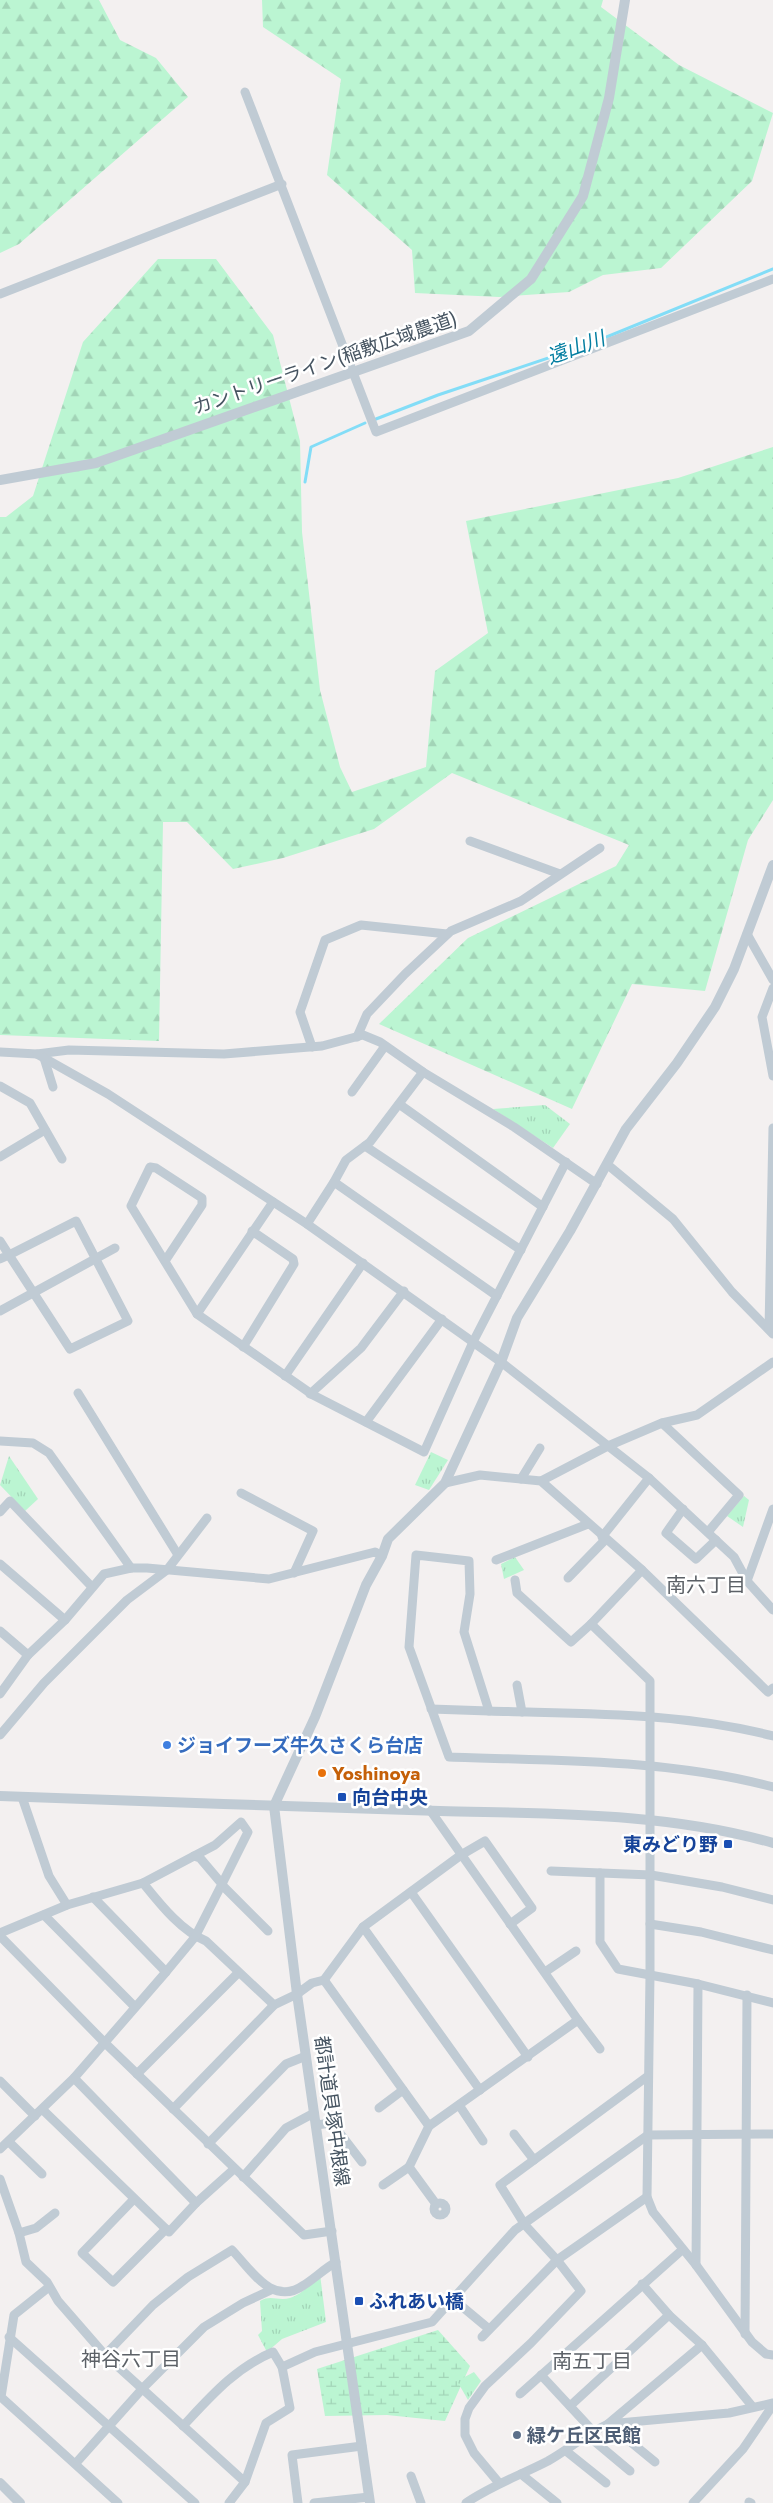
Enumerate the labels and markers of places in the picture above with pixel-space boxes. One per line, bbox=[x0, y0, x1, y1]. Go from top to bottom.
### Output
place label: ジョイフーズ牛久さくら台店 bbox=[177, 1732, 423, 1759]
marker: ジョイフーズ牛久さくら台店 bbox=[161, 1739, 173, 1751]
place label: Yoshinoya bbox=[331, 1760, 421, 1787]
marker: Yoshinoya bbox=[316, 1767, 328, 1779]
place label: 向台中央 bbox=[352, 1784, 428, 1811]
marker: 向台中央 bbox=[336, 1791, 348, 1803]
place label: 東みどり野 bbox=[623, 1831, 718, 1858]
marker: 東みどり野 bbox=[722, 1838, 734, 1850]
place label: ふれあい橋 bbox=[369, 2288, 464, 2315]
marker: ふれあい橋 bbox=[353, 2295, 365, 2307]
place label: 緑ケ丘区民館 bbox=[527, 2422, 641, 2449]
marker: 緑ケ丘区民館 bbox=[511, 2429, 523, 2441]

